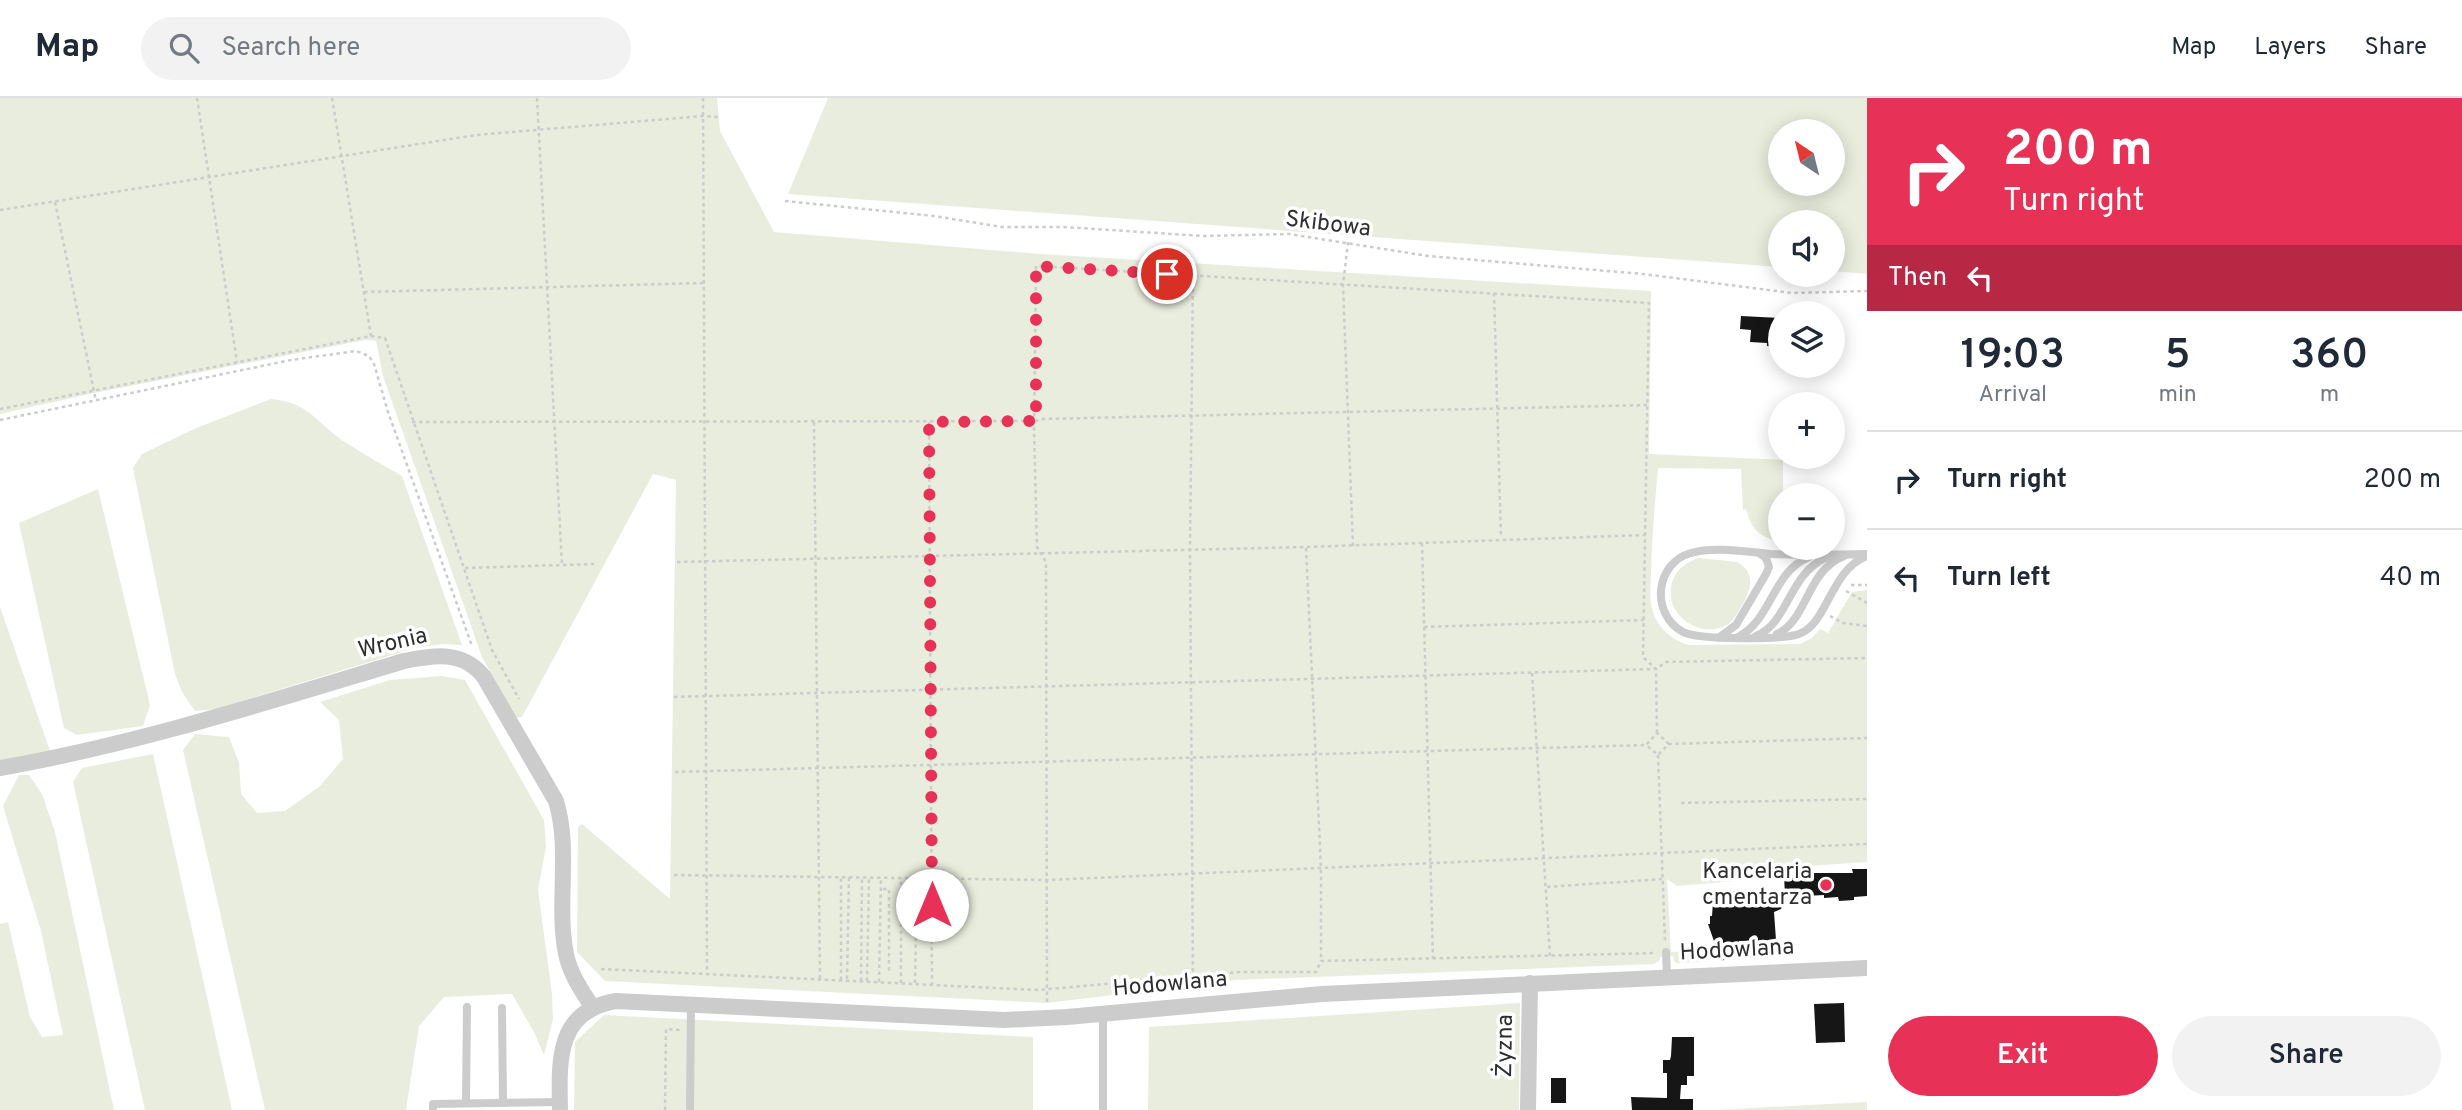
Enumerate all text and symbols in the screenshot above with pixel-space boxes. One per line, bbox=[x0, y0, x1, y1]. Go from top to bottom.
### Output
search box bbox=[141, 17, 631, 80]
text: Map bbox=[35, 27, 99, 69]
icon: search bbox=[165, 29, 203, 67]
text: Search here bbox=[221, 32, 360, 65]
text: Map bbox=[2171, 33, 2216, 63]
text: Layers bbox=[2254, 33, 2326, 63]
text: Share bbox=[2364, 33, 2427, 63]
north arrow bbox=[1768, 119, 1844, 196]
map controls bbox=[1768, 119, 1845, 560]
text: 200 m bbox=[2003, 121, 2153, 183]
icon: right bbox=[1888, 126, 1979, 217]
text: Turn right bbox=[2003, 182, 2145, 222]
street label: Skibowa bbox=[1284, 205, 1372, 245]
button: sound bbox=[1768, 210, 1845, 287]
pin bbox=[1137, 244, 1197, 304]
icon: arrive bbox=[1148, 255, 1186, 293]
icon: left bbox=[1961, 259, 1999, 297]
text: Then bbox=[1888, 262, 1947, 295]
button: layers bbox=[1768, 301, 1845, 378]
text: 19:03 bbox=[1960, 330, 2065, 383]
text: 5 bbox=[2165, 330, 2191, 383]
text: 360 bbox=[2290, 330, 2368, 383]
text: Arrival bbox=[1978, 381, 2047, 410]
text: min bbox=[2159, 381, 2197, 410]
text: m bbox=[2320, 381, 2339, 410]
button: + bbox=[1768, 392, 1845, 469]
icon: right bbox=[1888, 461, 1926, 499]
text: Turn right bbox=[1947, 464, 2067, 497]
text: 200 m bbox=[2364, 464, 2441, 497]
button: − bbox=[1768, 483, 1845, 560]
icon: left bbox=[1888, 559, 1926, 597]
text: Turn left bbox=[1947, 562, 2051, 595]
text: 40 m bbox=[2380, 562, 2441, 595]
street label: Wronia bbox=[356, 622, 430, 666]
place label: Kancelaria cmentarza bbox=[1702, 858, 1812, 913]
position arrow bbox=[895, 868, 969, 942]
marker: Kancelaria cmentarza bbox=[1818, 877, 1834, 893]
street label: Hodowlana bbox=[1679, 934, 1795, 968]
street label: Hodowlana bbox=[1111, 966, 1229, 1004]
street label: Żyzna bbox=[1490, 1014, 1521, 1078]
button: Exit bbox=[1888, 1016, 2158, 1096]
button: Share bbox=[2172, 1016, 2441, 1096]

